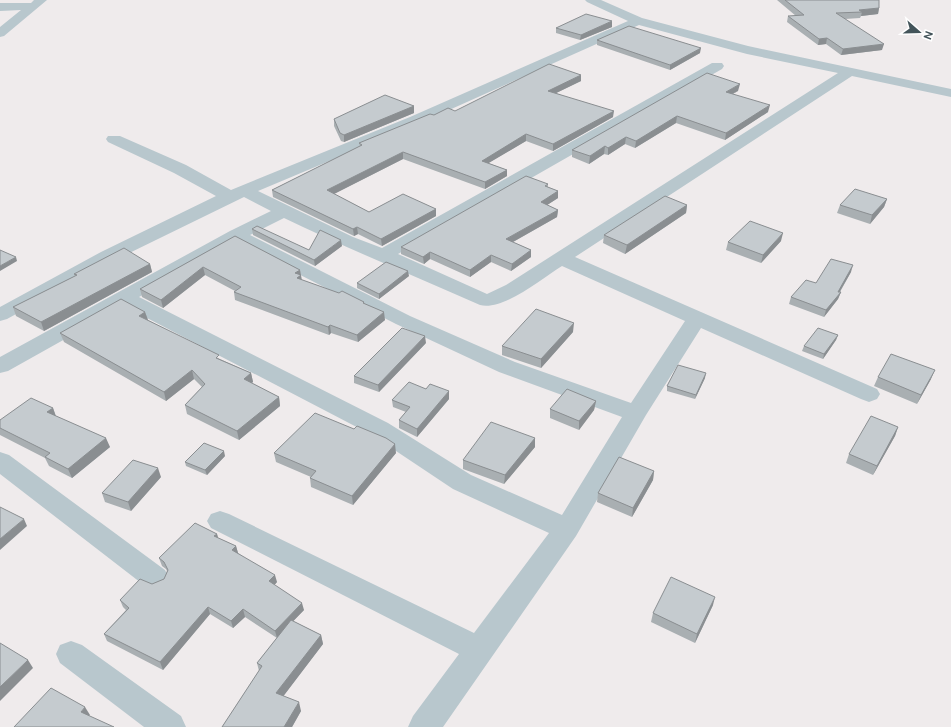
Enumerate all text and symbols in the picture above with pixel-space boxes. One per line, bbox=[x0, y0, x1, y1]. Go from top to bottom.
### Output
north arrow bbox=[899, 12, 939, 52]
text: N bbox=[920, 29, 936, 42]

